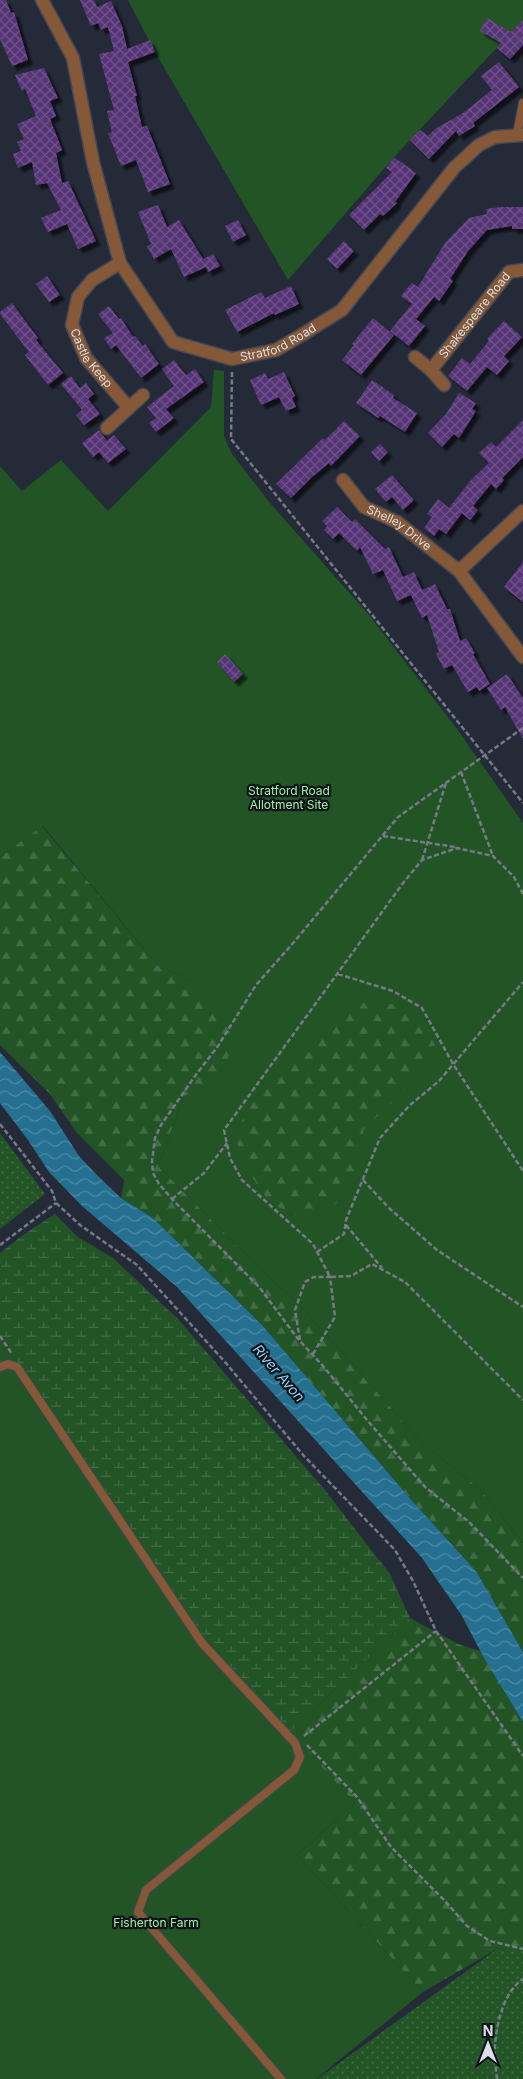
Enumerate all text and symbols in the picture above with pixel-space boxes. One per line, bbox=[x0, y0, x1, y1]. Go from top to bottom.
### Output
street label: Shakespeare Road bbox=[435, 269, 513, 361]
street label: Stratford Road bbox=[239, 320, 319, 364]
street label: Castle Keep bbox=[67, 326, 116, 390]
street label: Shelley Drive bbox=[364, 501, 435, 553]
park label: Stratford Road Allotment Site bbox=[248, 783, 330, 812]
water label: River Avon bbox=[250, 1341, 309, 1405]
park label: Fisherton Farm bbox=[113, 1915, 199, 1930]
north arrow bbox=[463, 2019, 513, 2069]
text: N bbox=[483, 2022, 493, 2039]

